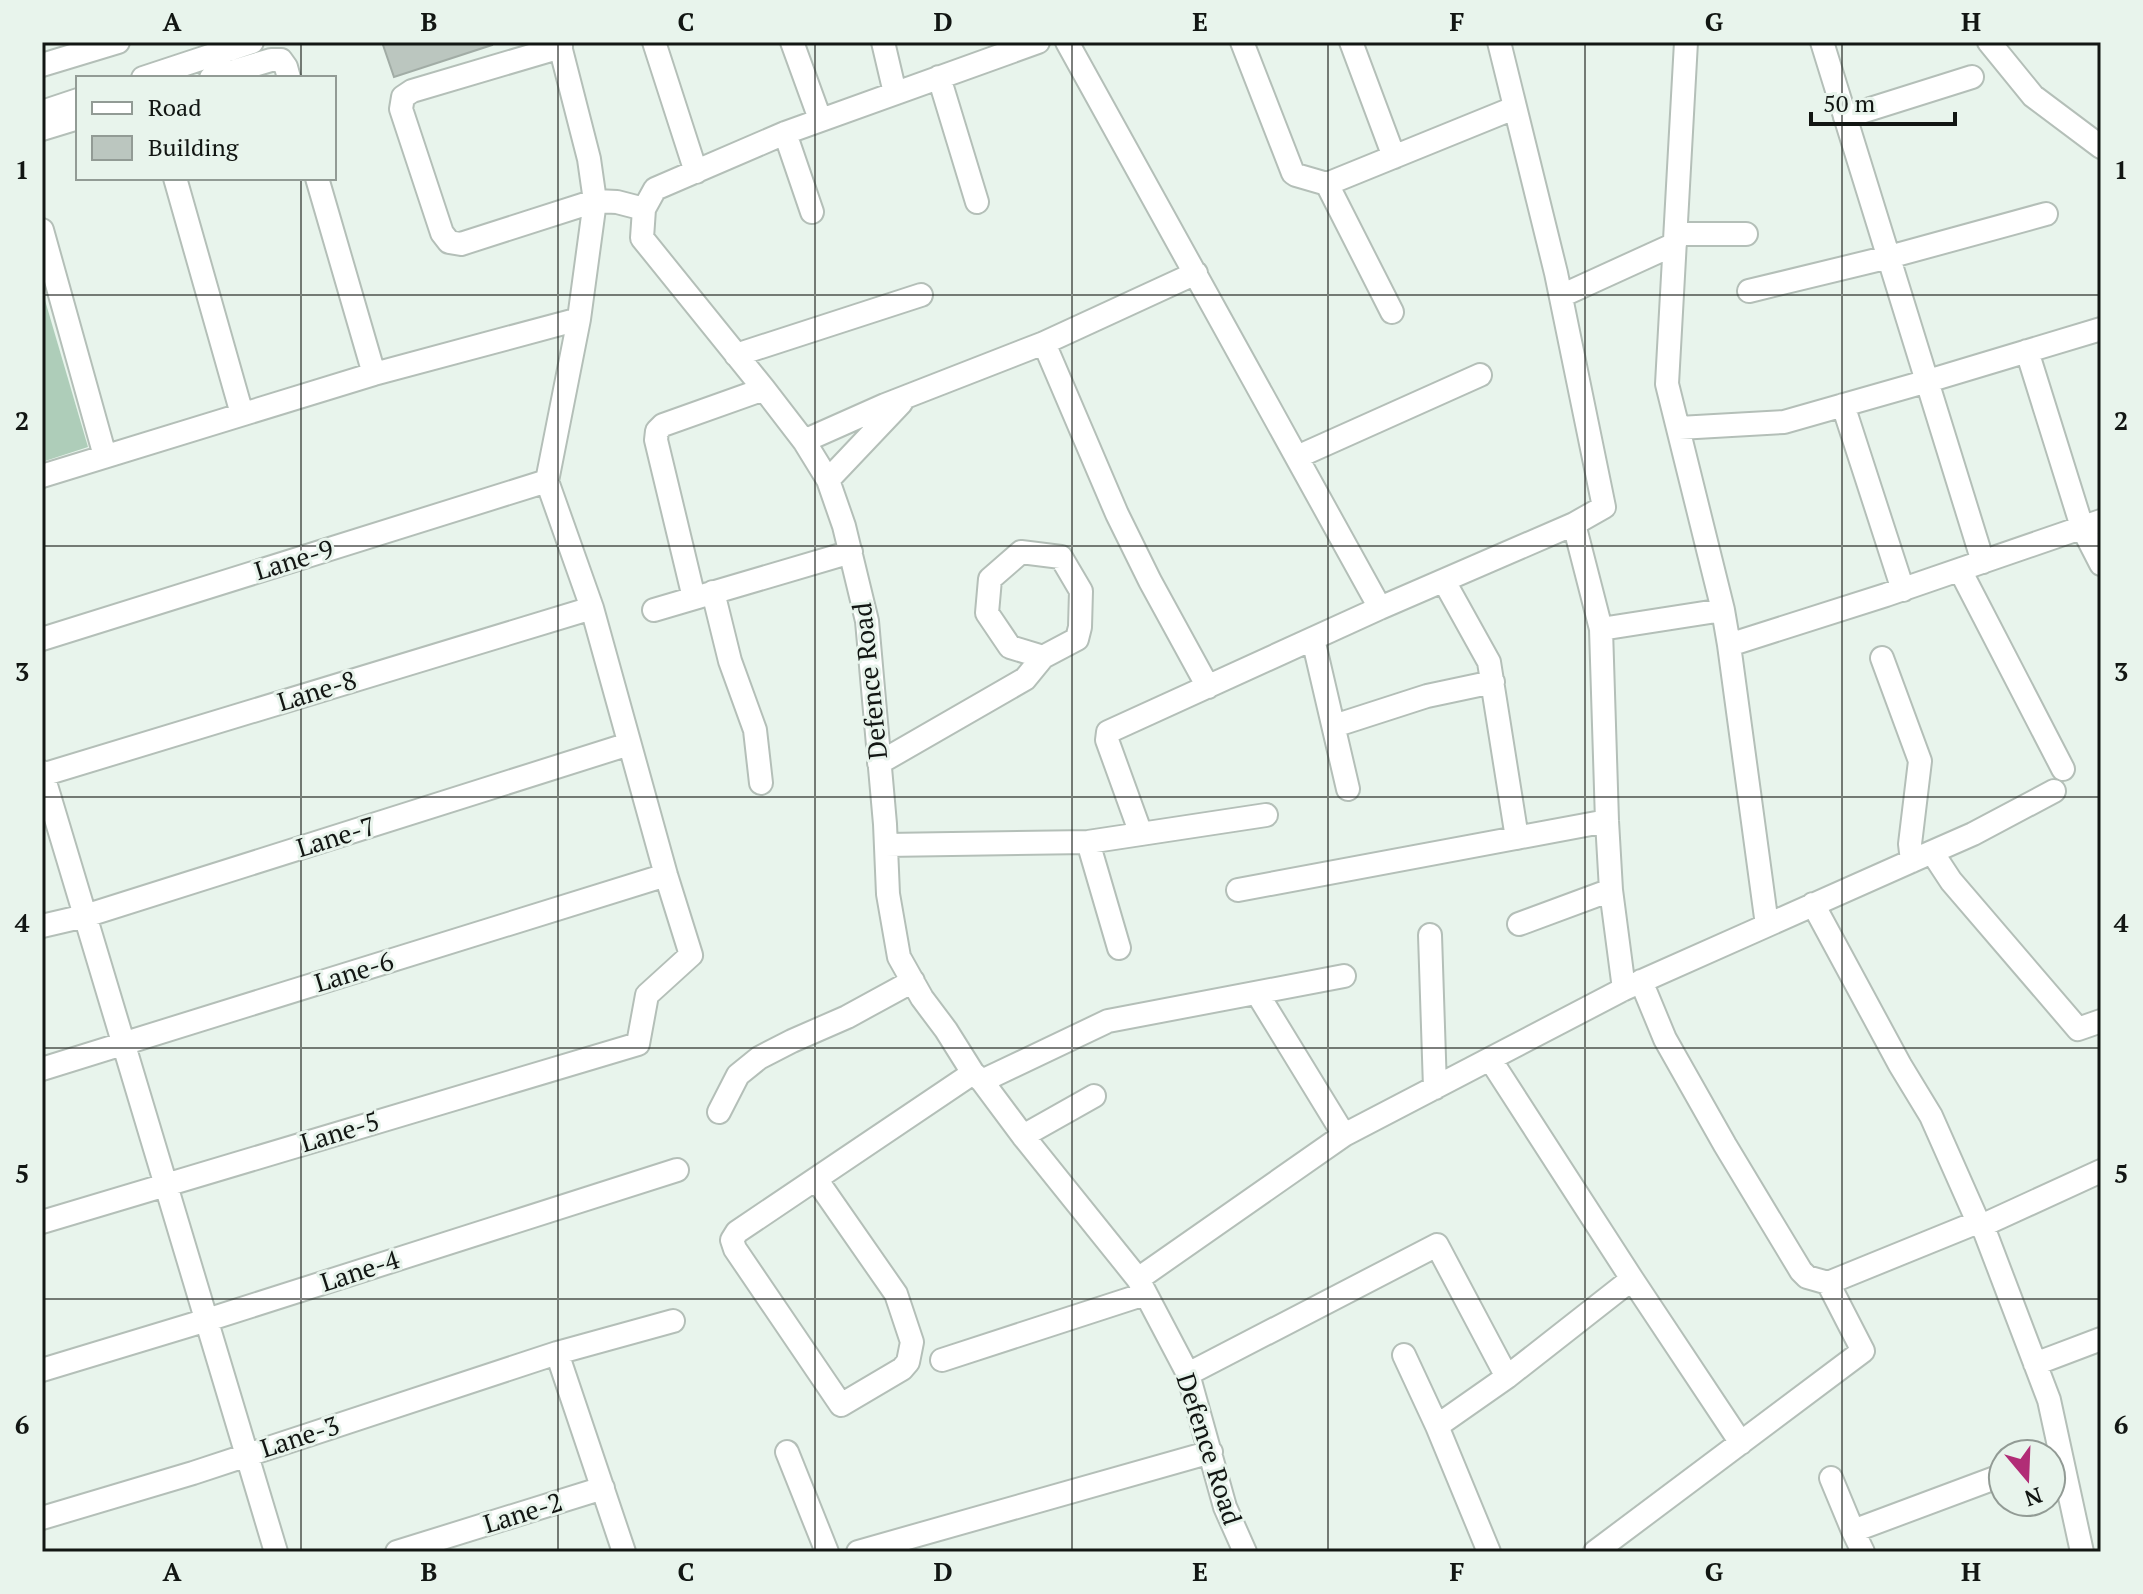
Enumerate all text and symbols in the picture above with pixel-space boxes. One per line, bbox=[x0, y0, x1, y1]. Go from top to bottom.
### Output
text: A bbox=[163, 4, 182, 38]
text: B bbox=[421, 4, 437, 38]
text: C bbox=[678, 4, 694, 38]
text: D bbox=[933, 4, 953, 38]
text: E bbox=[1192, 4, 1208, 38]
text: F bbox=[1450, 4, 1465, 38]
text: G bbox=[1705, 4, 1724, 38]
text: H bbox=[1961, 4, 1981, 38]
legend bbox=[76, 76, 336, 180]
scale bar bbox=[1811, 76, 1955, 126]
text: 50 m bbox=[1823, 87, 1875, 119]
text: Road bbox=[148, 91, 202, 123]
text: Building bbox=[148, 131, 239, 163]
text: 1 bbox=[15, 152, 29, 186]
text: 1 bbox=[2114, 152, 2128, 186]
text: 2 bbox=[15, 403, 29, 437]
text: 2 bbox=[2114, 403, 2128, 437]
street label: Lane-9 bbox=[250, 531, 337, 587]
street label: Defence Road bbox=[844, 601, 894, 761]
text: 3 bbox=[15, 654, 29, 688]
text: 3 bbox=[2114, 654, 2128, 688]
street label: Lane-8 bbox=[273, 662, 360, 718]
street label: Lane-7 bbox=[292, 808, 379, 864]
text: 4 bbox=[15, 905, 30, 939]
text: 4 bbox=[2114, 905, 2129, 939]
street label: Lane-6 bbox=[310, 943, 397, 999]
street label: Lane-5 bbox=[296, 1103, 383, 1159]
text: 5 bbox=[15, 1156, 29, 1190]
text: 5 bbox=[2114, 1156, 2128, 1190]
street label: Lane-4 bbox=[316, 1241, 404, 1299]
street label: Defence Road bbox=[1169, 1369, 1250, 1529]
text: 6 bbox=[15, 1407, 29, 1441]
street label: Lane-3 bbox=[256, 1407, 343, 1465]
text: 6 bbox=[2114, 1407, 2128, 1441]
north arrow bbox=[1987, 1438, 2067, 1518]
text: N bbox=[2021, 1481, 2046, 1514]
street label: Lane-2 bbox=[479, 1484, 566, 1540]
text: A bbox=[163, 1554, 182, 1588]
text: B bbox=[421, 1554, 437, 1588]
text: C bbox=[678, 1554, 694, 1588]
text: D bbox=[933, 1554, 953, 1588]
text: E bbox=[1192, 1554, 1208, 1588]
text: F bbox=[1450, 1554, 1465, 1588]
text: G bbox=[1705, 1554, 1724, 1588]
text: H bbox=[1961, 1554, 1981, 1588]

